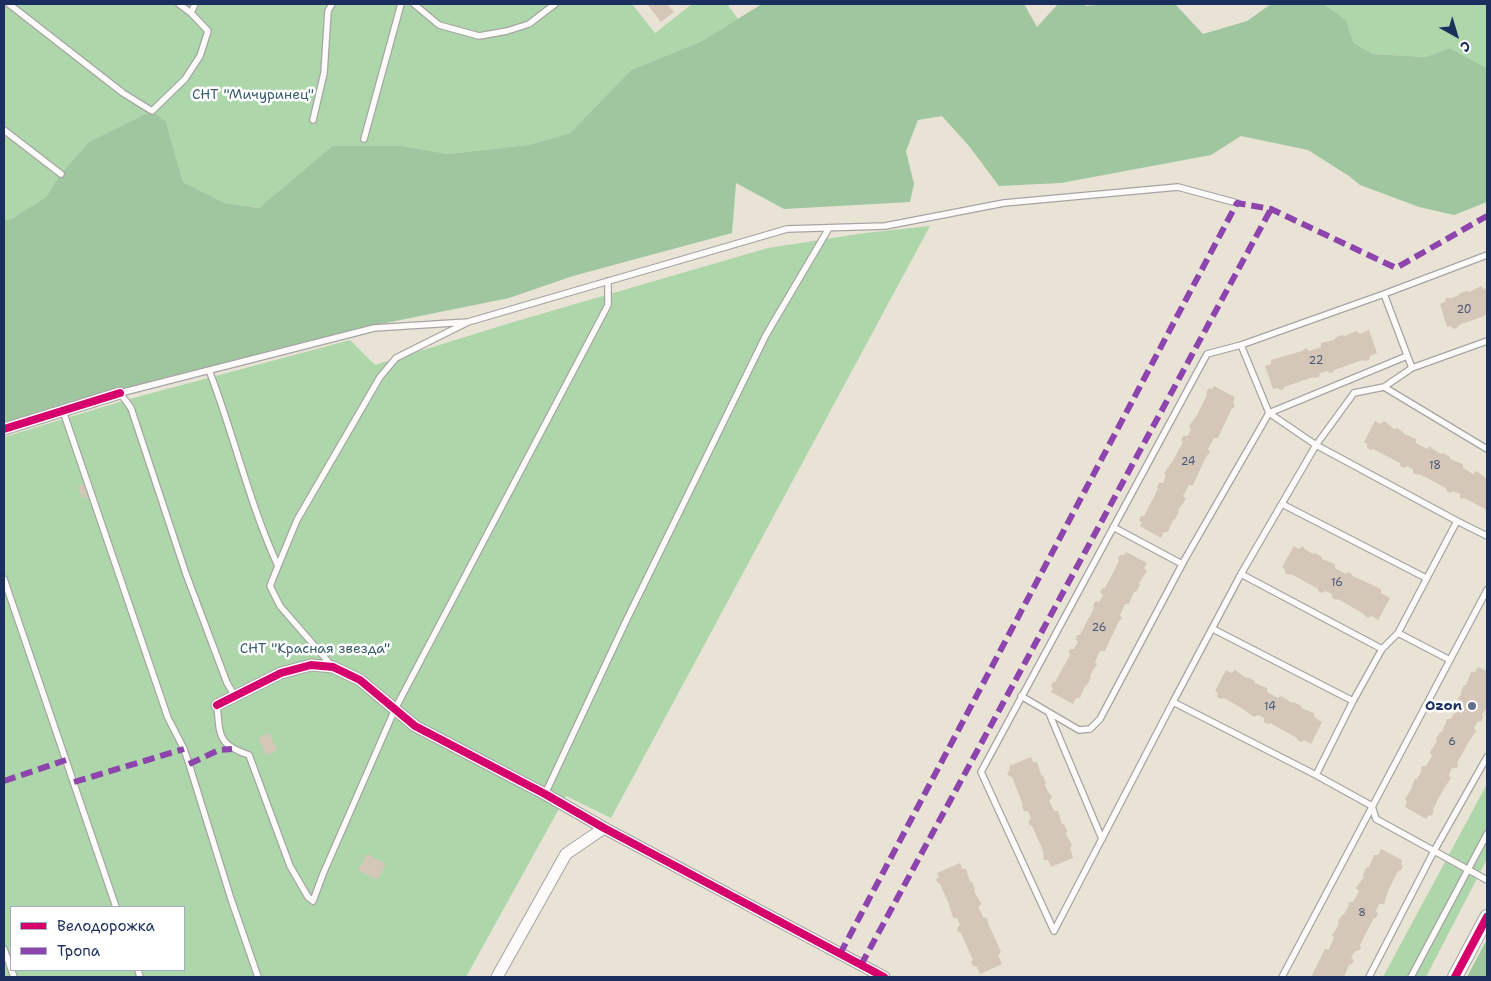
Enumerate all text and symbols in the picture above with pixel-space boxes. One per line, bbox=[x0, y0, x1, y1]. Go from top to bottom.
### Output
north arrow bbox=[1431, 10, 1481, 60]
text: С bbox=[1456, 37, 1474, 56]
park label: СНТ "Мичуринец" bbox=[192, 87, 314, 103]
house number: 20 bbox=[1456, 303, 1472, 317]
house number: 22 bbox=[1309, 354, 1323, 368]
house number: 24 bbox=[1181, 455, 1195, 469]
house number: 18 bbox=[1429, 459, 1441, 473]
house number: 16 bbox=[1331, 576, 1343, 590]
house number: 26 bbox=[1092, 621, 1106, 635]
park label: СНТ "Красная звезда" bbox=[240, 641, 390, 657]
place label: Ozon bbox=[1425, 698, 1462, 714]
house number: 14 bbox=[1264, 700, 1276, 714]
marker: Ozon bbox=[1466, 700, 1478, 712]
house number: 6 bbox=[1448, 735, 1456, 749]
legend bbox=[10, 906, 185, 971]
house number: 8 bbox=[1358, 906, 1366, 920]
text: Велодорожка bbox=[57, 916, 155, 936]
text: Тропа bbox=[57, 941, 100, 961]

